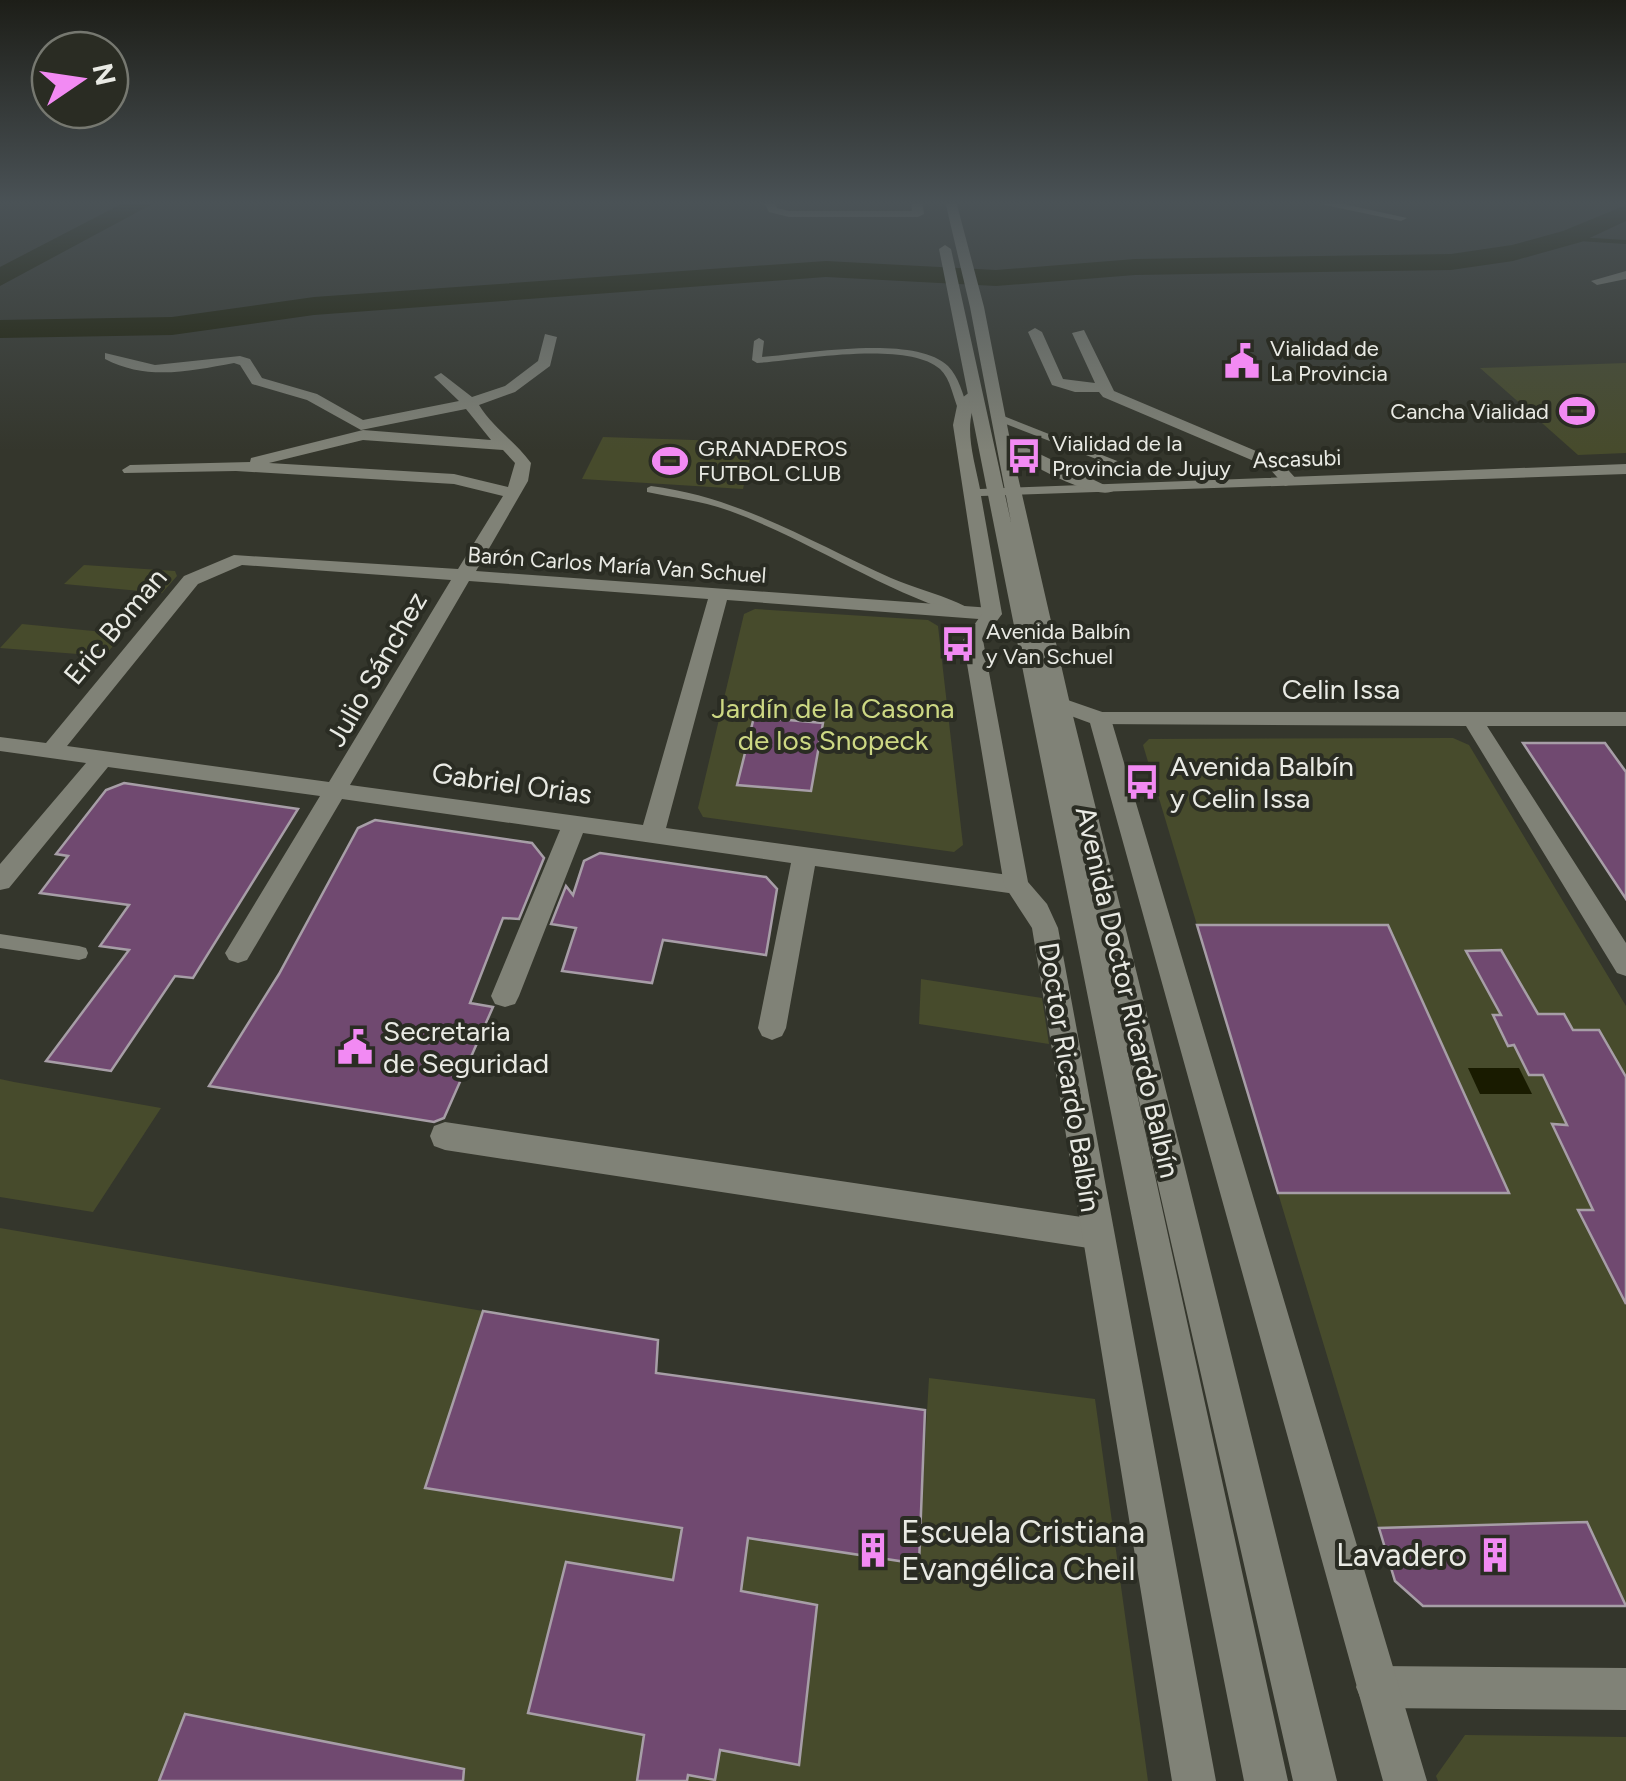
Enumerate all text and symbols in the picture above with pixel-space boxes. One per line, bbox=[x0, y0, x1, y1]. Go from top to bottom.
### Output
north arrow bbox=[30, 30, 130, 130]
text: N bbox=[85, 60, 123, 89]
place label: Vialidad de La Provincia bbox=[1270, 335, 1388, 387]
public building icon: Vialidad de La Provincia bbox=[1223, 342, 1261, 380]
sports icon: Cancha Vialidad bbox=[1558, 392, 1596, 430]
place label: Cancha Vialidad bbox=[1390, 398, 1549, 425]
place label: Vialidad de la Provincia de Jujuy bbox=[1052, 430, 1231, 482]
place label: GRANADEROS FUTBOL CLUB bbox=[698, 435, 848, 487]
bus stop icon: Vialidad de la Provincia de Jujuy bbox=[1005, 437, 1043, 475]
sports icon: GRANADEROS FUTBOL CLUB bbox=[651, 442, 689, 480]
street label: Ascasubi bbox=[1252, 444, 1342, 474]
street label: Barón Carlos María Van Schuel bbox=[467, 541, 767, 589]
street label: Eric Boman bbox=[56, 561, 174, 691]
street label: Julio Sánchez bbox=[318, 586, 434, 752]
place label: Avenida Balbín y Van Schuel bbox=[986, 618, 1131, 670]
bus stop icon: Avenida Balbín y Van Schuel bbox=[939, 625, 977, 663]
street label: Celin Issa bbox=[1282, 672, 1400, 706]
park label: Jardín de la Casona de los Snopeck bbox=[711, 691, 955, 757]
place label: Avenida Balbín y Celin Issa bbox=[1170, 749, 1354, 815]
street label: Gabriel Orias bbox=[430, 755, 594, 811]
bus stop icon: Avenida Balbín y Celin Issa bbox=[1123, 763, 1161, 801]
street label: Avenida Doctor Ricardo Balbín bbox=[1069, 803, 1187, 1181]
street label: Doctor Ricardo Balbín bbox=[1032, 940, 1108, 1214]
place label: Secretaria de Seguridad bbox=[383, 1014, 549, 1080]
public building icon: Secretaria de Seguridad bbox=[336, 1028, 374, 1066]
place label: Escuela Cristiana Evangélica Cheil bbox=[901, 1513, 1145, 1588]
building icon: Escuela Cristiana Evangélica Cheil bbox=[854, 1531, 892, 1569]
place label: Lavadero bbox=[1336, 1536, 1467, 1574]
building icon: Lavadero bbox=[1476, 1536, 1514, 1574]

